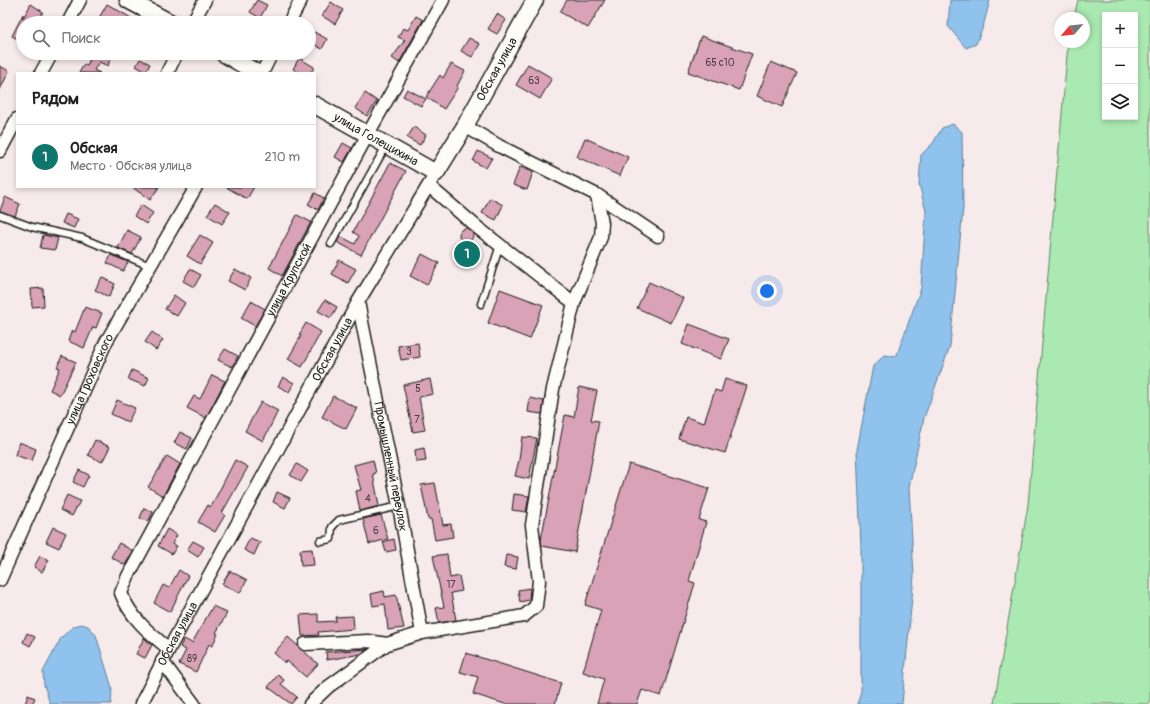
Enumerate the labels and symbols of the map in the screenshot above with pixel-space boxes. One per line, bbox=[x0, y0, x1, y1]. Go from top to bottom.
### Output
north arrow bbox=[1054, 12, 1090, 48]
street label: Обская улица bbox=[473, 34, 520, 104]
house number: 65 с10 bbox=[705, 57, 735, 69]
house number: 63 bbox=[528, 75, 540, 87]
street label: улица Голещихина bbox=[330, 109, 421, 169]
pin: 1 bbox=[454, 239, 480, 269]
street label: улица Крупской bbox=[262, 241, 315, 320]
your location bbox=[757, 281, 777, 301]
street label: Обская улица bbox=[309, 314, 356, 384]
street label: улица Гроховского bbox=[62, 330, 117, 428]
house number: 3 bbox=[406, 346, 412, 358]
house number: 5 bbox=[415, 383, 421, 395]
street label: Промышленный переулок bbox=[371, 401, 411, 533]
house number: 7 bbox=[414, 414, 420, 426]
house number: 4 bbox=[365, 493, 371, 505]
house number: 6 bbox=[373, 525, 379, 537]
house number: 17 bbox=[446, 579, 456, 591]
street label: Обская улица bbox=[154, 599, 201, 668]
house number: 89 bbox=[187, 653, 197, 665]

